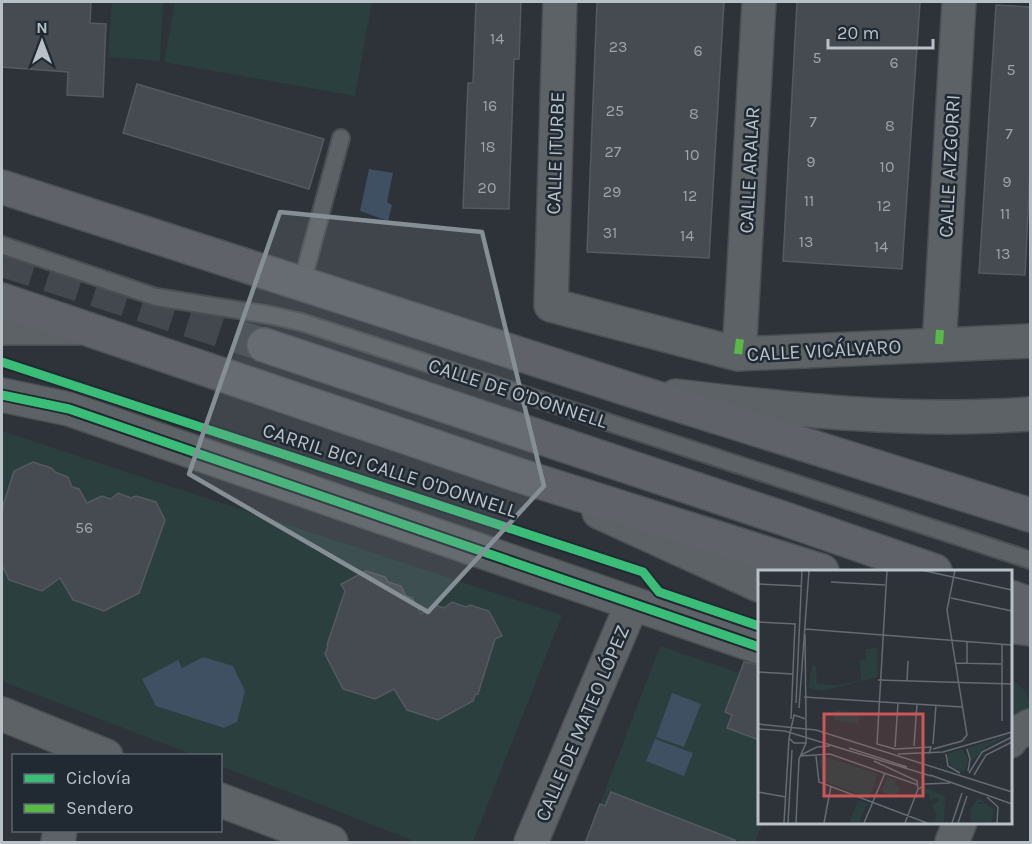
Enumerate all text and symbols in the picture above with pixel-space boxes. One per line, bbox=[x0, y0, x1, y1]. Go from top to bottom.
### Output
north arrow bbox=[12, 12, 72, 72]
scale bar bbox=[828, 12, 933, 50]
text: N bbox=[36, 18, 48, 37]
text: 20 m bbox=[837, 22, 879, 44]
house number: 14 bbox=[490, 29, 504, 48]
house number: 23 bbox=[609, 37, 627, 56]
house number: 6 bbox=[693, 41, 703, 60]
house number: 5 bbox=[812, 48, 822, 67]
house number: 6 bbox=[889, 53, 899, 72]
house number: 5 bbox=[1006, 60, 1016, 79]
street label: CALLE ITURBE bbox=[542, 91, 569, 215]
street label: CALLE AIZGORRI bbox=[934, 94, 965, 238]
house number: 16 bbox=[483, 96, 497, 115]
house number: 25 bbox=[606, 101, 624, 120]
house number: 8 bbox=[689, 104, 699, 123]
street label: CALLE ARALAR bbox=[735, 106, 764, 234]
house number: 7 bbox=[809, 112, 817, 131]
house number: 8 bbox=[885, 116, 895, 135]
house number: 7 bbox=[1005, 124, 1013, 143]
house number: 18 bbox=[480, 137, 496, 156]
house number: 27 bbox=[605, 142, 622, 161]
house number: 10 bbox=[685, 145, 699, 164]
house number: 9 bbox=[806, 152, 816, 171]
house number: 10 bbox=[880, 157, 894, 176]
house number: 9 bbox=[1002, 172, 1012, 191]
house number: 20 bbox=[478, 178, 496, 197]
house number: 29 bbox=[603, 182, 621, 201]
house number: 12 bbox=[683, 186, 697, 205]
house number: 11 bbox=[804, 191, 814, 210]
house number: 12 bbox=[877, 196, 891, 215]
house number: 11 bbox=[1000, 204, 1010, 223]
house number: 31 bbox=[603, 223, 617, 242]
house number: 14 bbox=[680, 226, 694, 245]
house number: 13 bbox=[799, 232, 813, 251]
house number: 14 bbox=[874, 237, 888, 256]
house number: 13 bbox=[996, 244, 1010, 263]
street label: CALLE VICÁLVARO bbox=[746, 334, 902, 366]
street label: CALLE DE O'DONNELL bbox=[426, 354, 611, 433]
street label: CARRIL BICI CALLE O'DONNELL bbox=[260, 418, 521, 523]
house number: 56 bbox=[75, 518, 93, 537]
inset map bbox=[758, 570, 1011, 823]
street label: CALLE DE MATEO LÓPEZ bbox=[530, 621, 634, 825]
legend bbox=[12, 754, 222, 832]
text: Ciclovía bbox=[66, 767, 131, 789]
text: Sendero bbox=[66, 797, 133, 819]

